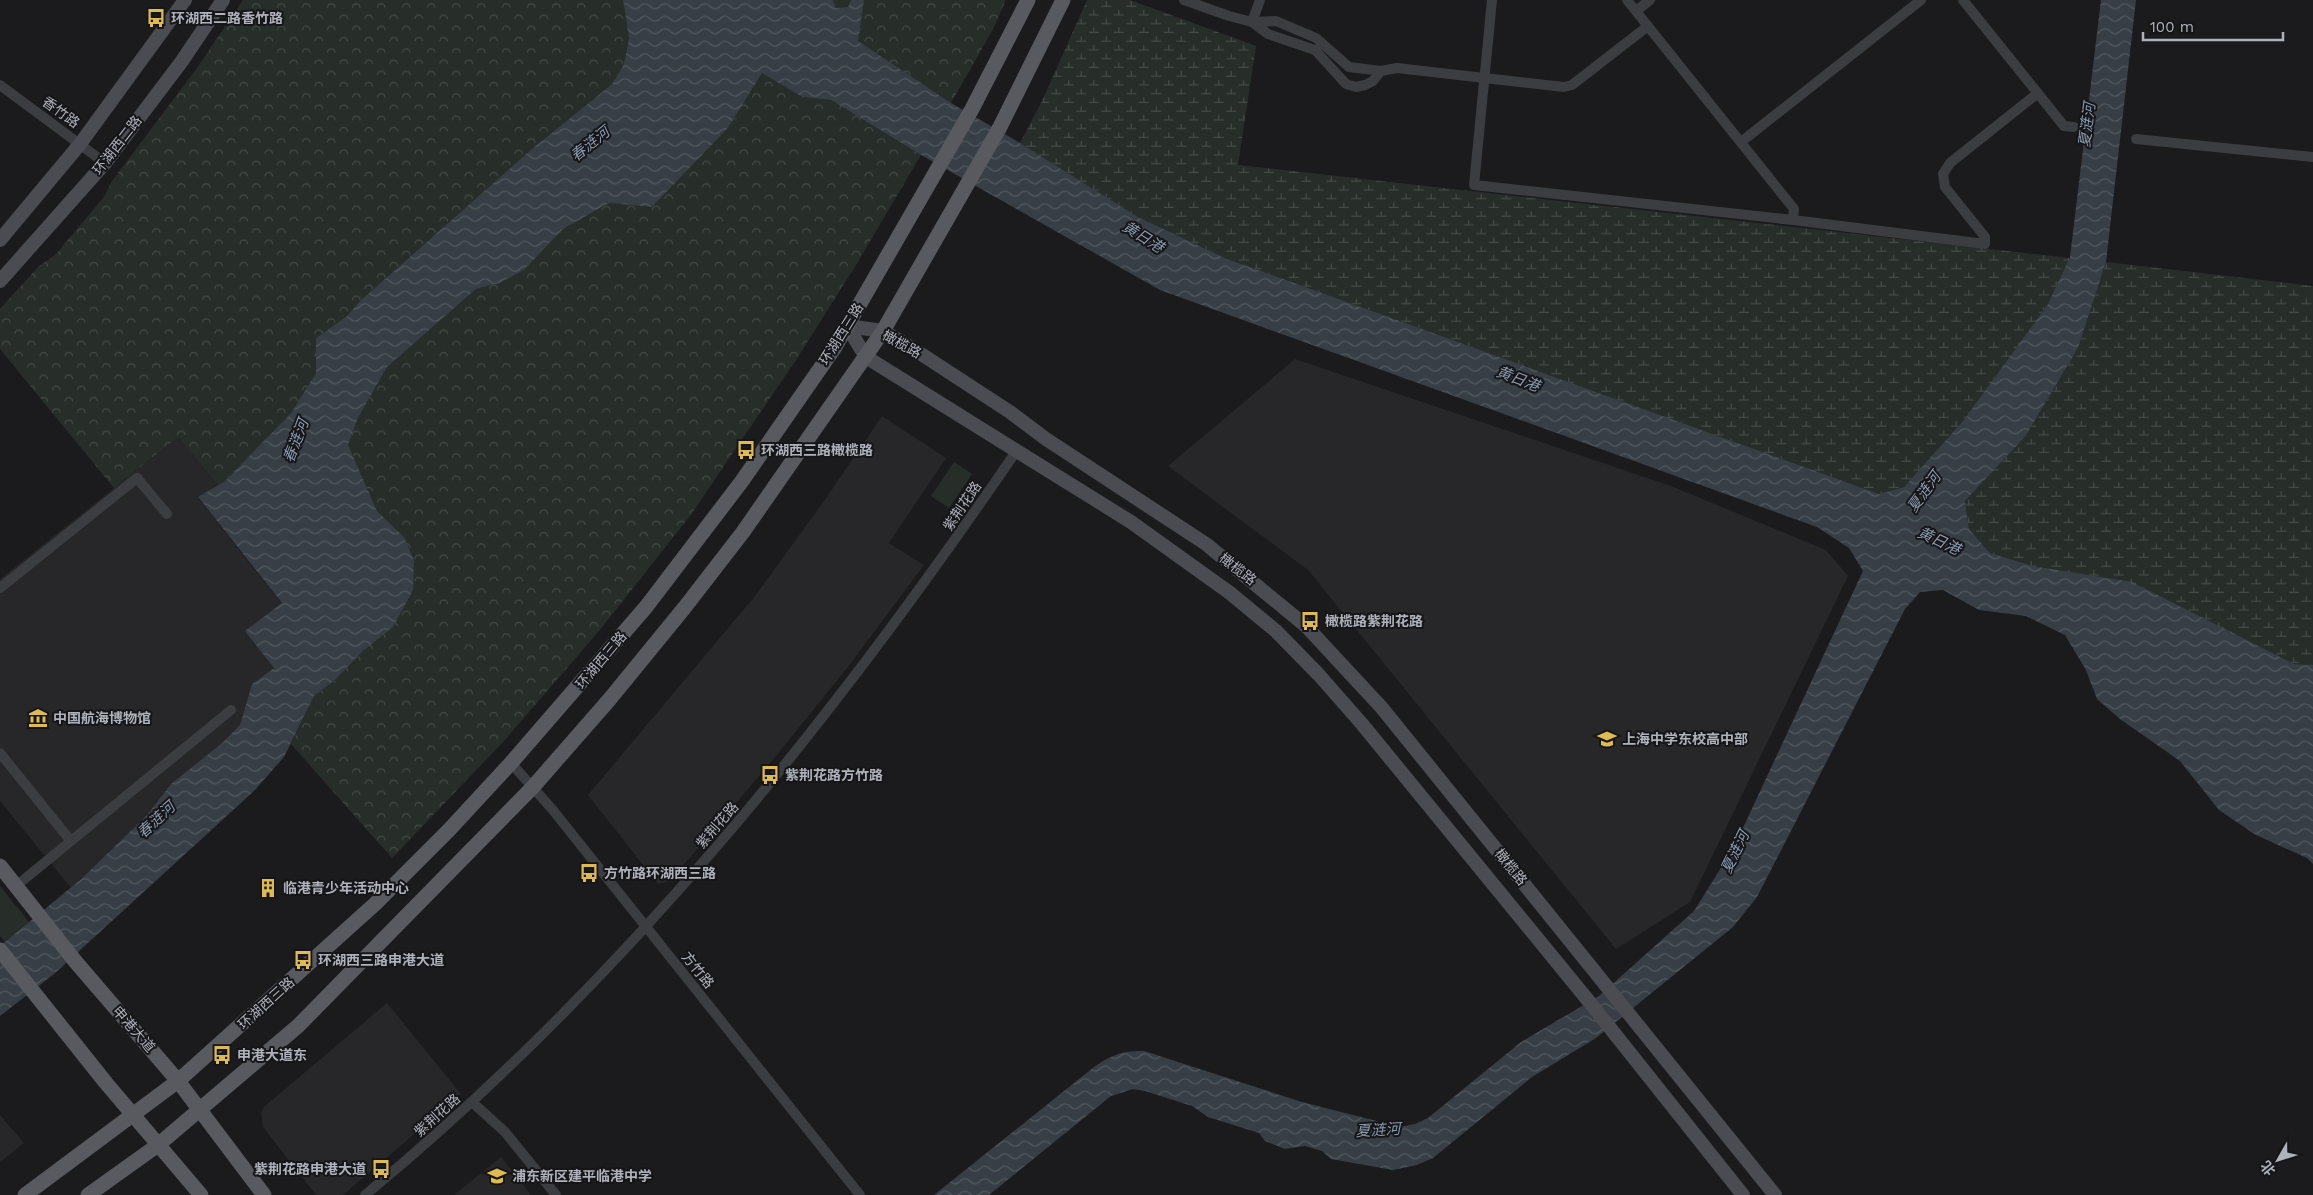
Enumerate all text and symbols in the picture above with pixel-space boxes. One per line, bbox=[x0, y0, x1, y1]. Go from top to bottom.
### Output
bus stop icon: 环湖西二路香竹路 bbox=[145, 7, 167, 29]
place label: 环湖西二路香竹路 bbox=[171, 10, 283, 26]
scale bar bbox=[2143, 10, 2283, 42]
text: 100 m bbox=[2150, 18, 2194, 36]
street label: 香竹路 bbox=[39, 93, 83, 131]
water label: 夏涟河 bbox=[2075, 99, 2099, 148]
street label: 环湖西二路 bbox=[89, 112, 145, 178]
water label: 春涟河 bbox=[567, 121, 615, 165]
water label: 黄日港 bbox=[1119, 217, 1169, 258]
street label: 环湖西三路 bbox=[816, 300, 866, 368]
street label: 橄榄路 bbox=[880, 327, 924, 361]
water label: 黄日港 bbox=[1494, 363, 1544, 396]
water label: 春涟河 bbox=[280, 414, 314, 465]
bus stop icon: 环湖西三路橄榄路 bbox=[735, 439, 757, 461]
place label: 环湖西三路橄榄路 bbox=[761, 442, 873, 458]
water label: 夏涟河 bbox=[1903, 466, 1946, 515]
street label: 紫荆花路 bbox=[940, 478, 984, 534]
water label: 黄日港 bbox=[1915, 523, 1965, 560]
street label: 橄榄路 bbox=[1217, 550, 1259, 588]
bus stop icon: 橄榄路紫荆花路 bbox=[1299, 610, 1321, 632]
place label: 橄榄路紫荆花路 bbox=[1325, 613, 1423, 629]
street label: 环湖西三路 bbox=[572, 628, 630, 692]
museum icon: 中国航海博物馆 bbox=[27, 707, 49, 729]
place label: 中国航海博物馆 bbox=[53, 710, 151, 726]
school or university icon: 上海中学东校高中部 bbox=[1596, 728, 1618, 750]
place label: 上海中学东校高中部 bbox=[1622, 731, 1748, 747]
bus stop icon: 紫荆花路方竹路 bbox=[759, 764, 781, 786]
place label: 紫荆花路方竹路 bbox=[785, 767, 883, 783]
water label: 春涟河 bbox=[133, 796, 181, 842]
street label: 紫荆花路 bbox=[693, 799, 741, 851]
water label: 夏涟河 bbox=[1717, 825, 1754, 876]
street label: 橄榄路 bbox=[1492, 846, 1530, 888]
bus stop icon: 方竹路环湖西三路 bbox=[578, 862, 600, 884]
place label: 方竹路环湖西三路 bbox=[604, 865, 716, 881]
building icon: 临港青少年活动中心 bbox=[257, 877, 279, 899]
place label: 临港青少年活动中心 bbox=[283, 880, 409, 896]
bus stop icon: 环湖西三路申港大道 bbox=[292, 949, 314, 971]
street label: 方竹路 bbox=[679, 949, 717, 991]
place label: 环湖西三路申港大道 bbox=[318, 952, 444, 968]
street label: 环湖西三路 bbox=[235, 974, 297, 1032]
street label: 申港大道 bbox=[110, 1003, 158, 1055]
bus stop icon: 申港大道东 bbox=[211, 1044, 233, 1066]
place label: 申港大道东 bbox=[237, 1047, 307, 1063]
street label: 紫荆花路 bbox=[411, 1090, 463, 1140]
water label: 夏涟河 bbox=[1355, 1120, 1404, 1140]
north arrow bbox=[2253, 1135, 2303, 1185]
bus stop icon: 紫荆花路申港大道 bbox=[370, 1158, 392, 1180]
text: 北 bbox=[2257, 1158, 2279, 1179]
place label: 紫荆花路申港大道 bbox=[254, 1161, 366, 1177]
school or university icon: 浦东新区建平临港中学 bbox=[486, 1165, 508, 1187]
place label: 浦东新区建平临港中学 bbox=[512, 1168, 652, 1184]

